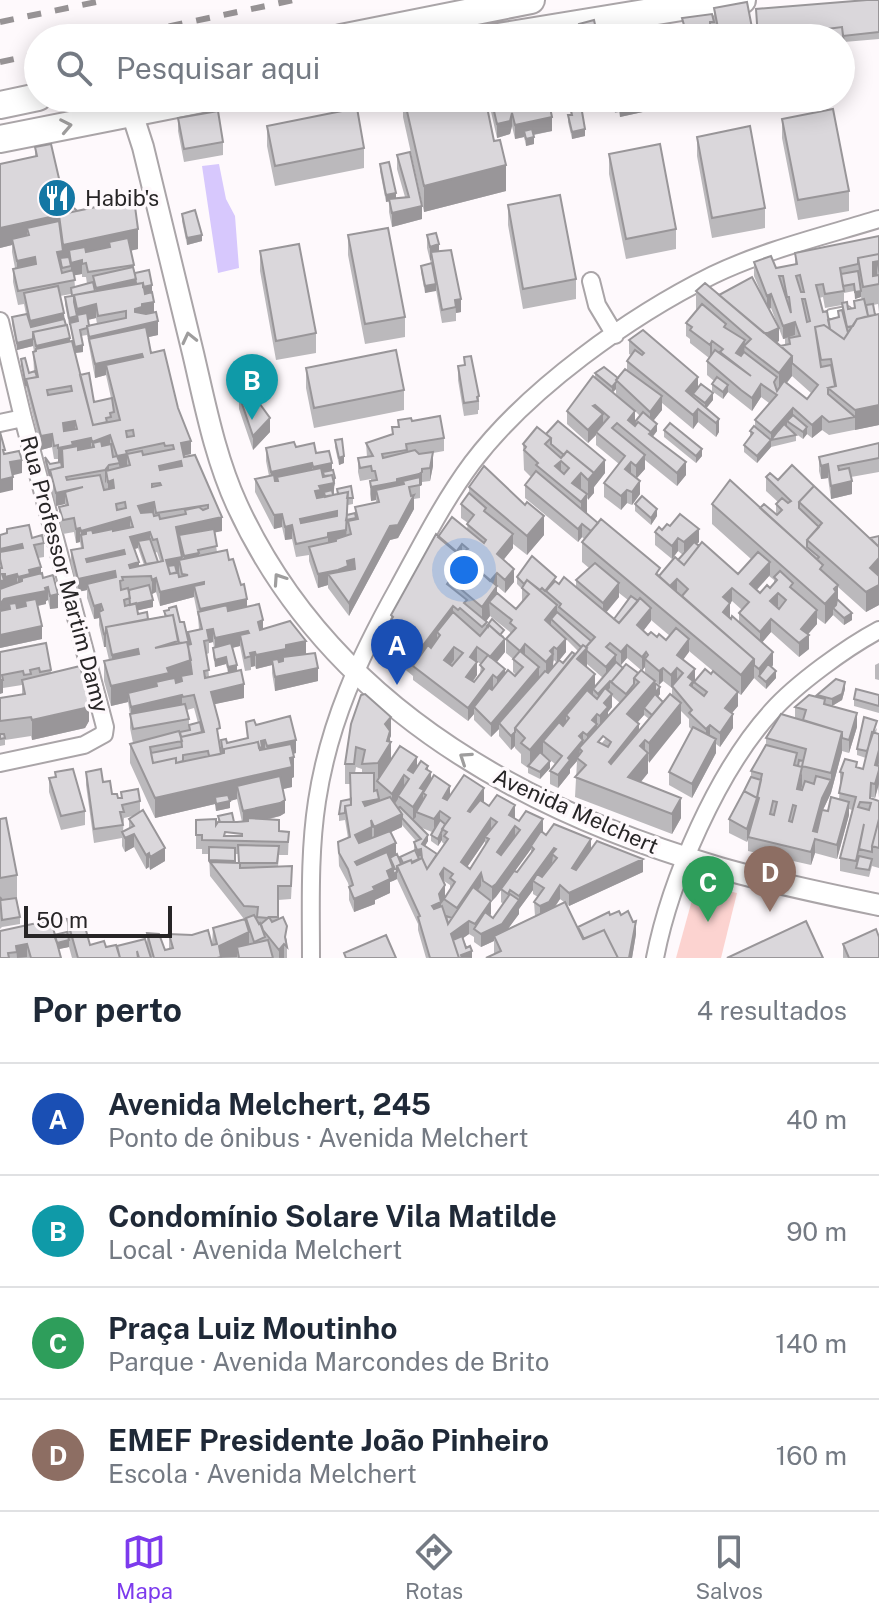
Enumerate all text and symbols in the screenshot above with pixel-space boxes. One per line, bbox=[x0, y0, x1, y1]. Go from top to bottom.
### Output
search box bbox=[24, 24, 855, 112]
icon: search bbox=[52, 46, 96, 90]
text: Pesquisar aqui bbox=[116, 50, 320, 86]
one-way arrow bbox=[59, 118, 72, 135]
restaurant icon: Habib's bbox=[36, 177, 78, 219]
place label: Habib's bbox=[85, 185, 159, 211]
one-way arrow bbox=[182, 331, 199, 345]
pin: B bbox=[226, 354, 278, 420]
street label: Rua Professor Martim Damy bbox=[16, 433, 115, 715]
your location bbox=[444, 550, 484, 590]
one-way arrow bbox=[274, 574, 289, 588]
pin: A bbox=[371, 619, 423, 685]
one-way arrow bbox=[459, 753, 473, 768]
street label: Avenida Melchert bbox=[489, 763, 663, 859]
pin: D bbox=[744, 846, 796, 912]
pin: C bbox=[682, 856, 734, 922]
scale bar bbox=[24, 902, 172, 938]
text: 50 m bbox=[36, 907, 88, 933]
text: Por perto bbox=[32, 990, 182, 1030]
text: 4 resultados bbox=[697, 995, 847, 1026]
text: Avenida Melchert, 245 bbox=[108, 1086, 431, 1122]
text: A bbox=[49, 1104, 67, 1135]
text: 40 m bbox=[786, 1104, 847, 1135]
text: Ponto de ônibus · Avenida Melchert bbox=[108, 1122, 529, 1153]
text: Condomínio Solare Vila Matilde bbox=[108, 1198, 557, 1234]
text: B bbox=[49, 1216, 67, 1247]
text: 90 m bbox=[786, 1216, 847, 1247]
text: Local · Avenida Melchert bbox=[108, 1234, 402, 1265]
text: Praça Luiz Moutinho bbox=[108, 1310, 397, 1346]
text: C bbox=[49, 1328, 67, 1359]
text: 140 m bbox=[775, 1328, 847, 1359]
text: Parque · Avenida Marcondes de Brito bbox=[108, 1346, 549, 1377]
text: EMEF Presidente João Pinheiro bbox=[108, 1422, 549, 1458]
text: D bbox=[49, 1440, 67, 1471]
text: 160 m bbox=[776, 1440, 847, 1471]
text: Escola · Avenida Melchert bbox=[108, 1458, 417, 1489]
tab: Mapa bbox=[116, 1530, 173, 1604]
tab: Rotas bbox=[405, 1530, 463, 1604]
tab: Salvos bbox=[695, 1530, 763, 1604]

